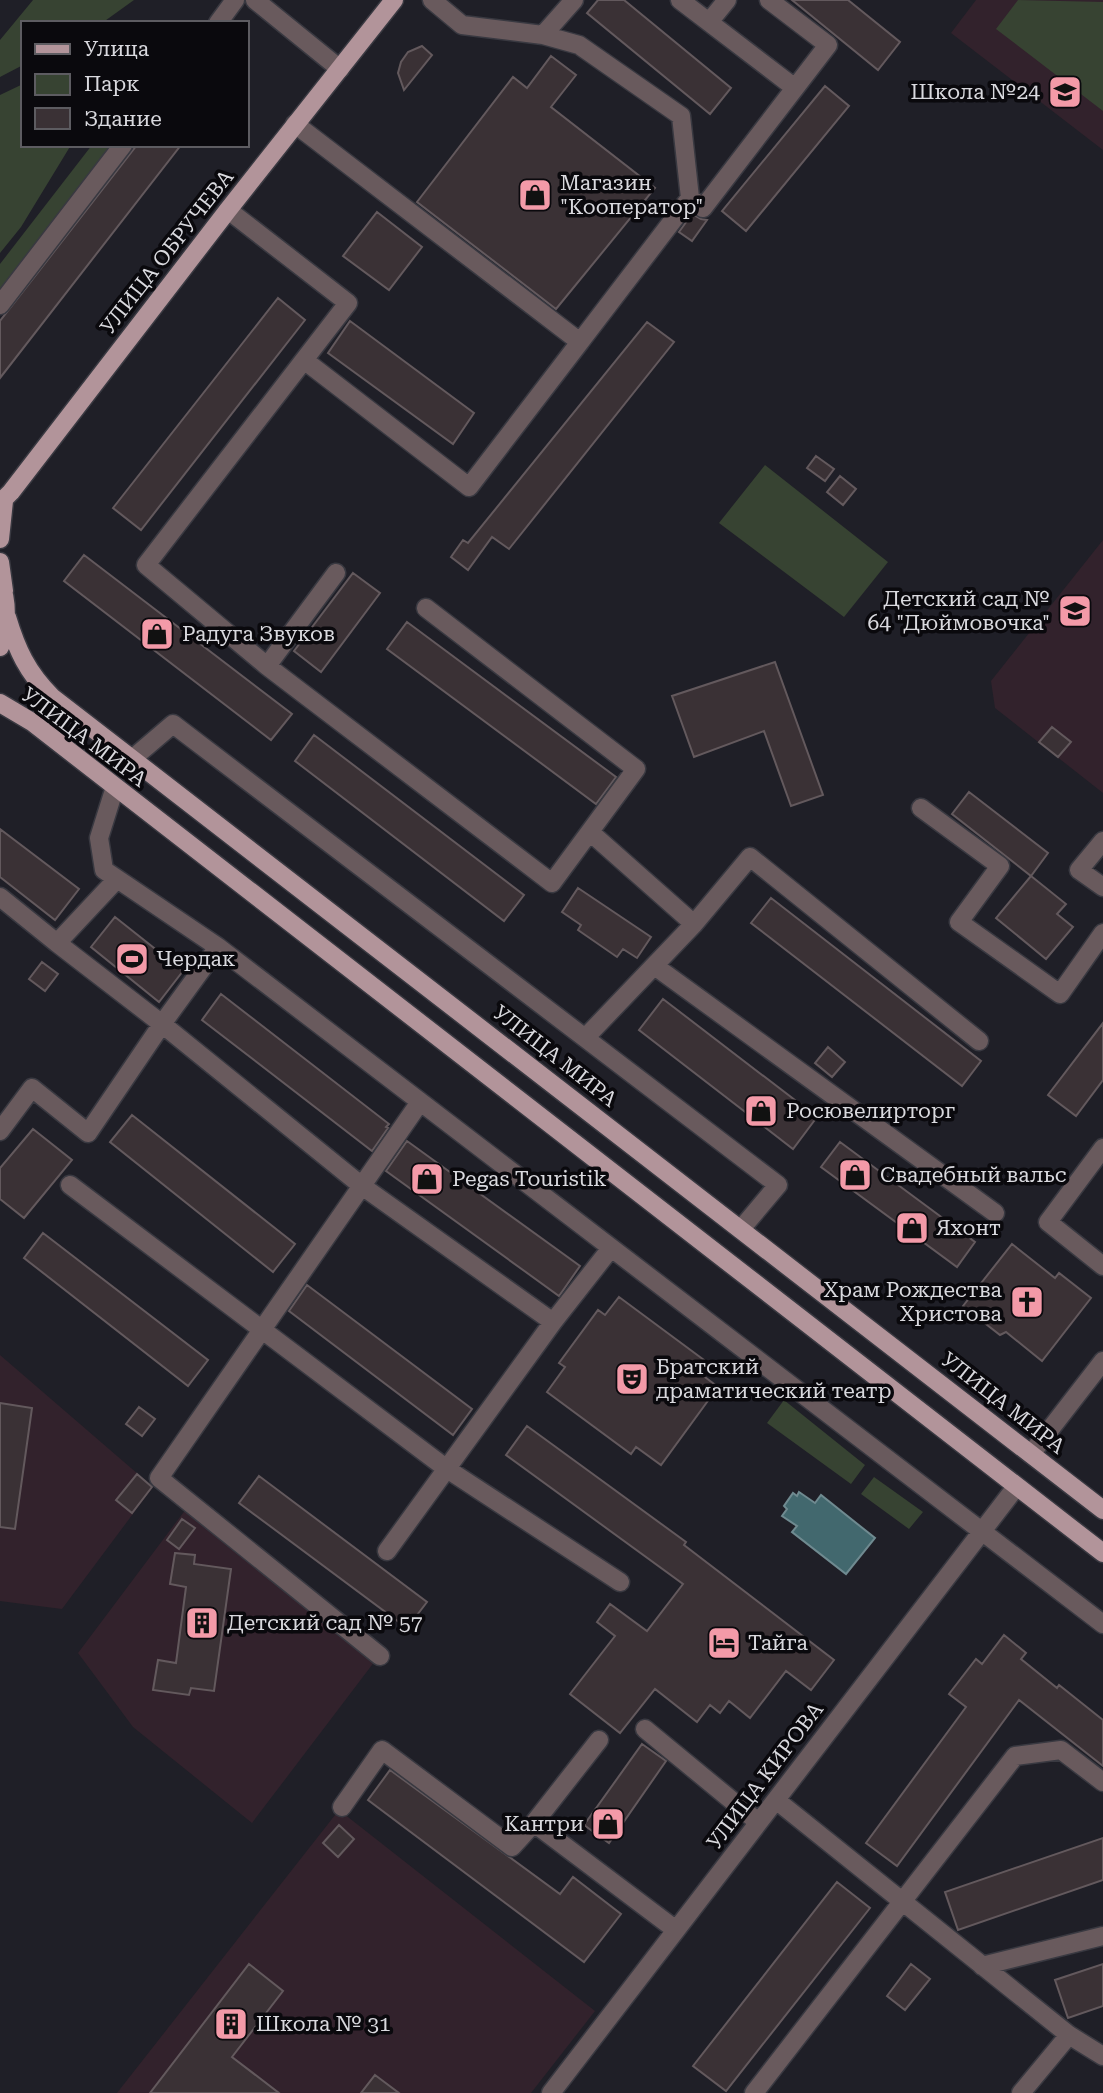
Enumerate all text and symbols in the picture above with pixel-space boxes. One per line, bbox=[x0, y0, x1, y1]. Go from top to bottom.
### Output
legend bbox=[21, 21, 248, 147]
text: Улица bbox=[84, 37, 150, 61]
text: Парк bbox=[84, 72, 140, 96]
school or university icon: Школа №24 bbox=[1046, 73, 1084, 111]
place label: Школа №24 bbox=[910, 80, 1040, 104]
text: Здание bbox=[84, 107, 162, 131]
street label: УЛИЦА ОБРУЧЕВА bbox=[96, 165, 239, 339]
place label: Магазин "Кооператор" bbox=[560, 171, 703, 219]
shop icon: Магазин "Кооператор" bbox=[516, 176, 554, 214]
place label: Детский сад № 64 "Дюймовочка" bbox=[867, 587, 1050, 635]
school or university icon: Детский сад № 64 "Дюймовочка" bbox=[1056, 592, 1094, 630]
shop icon: Радуга Звуков bbox=[138, 615, 176, 653]
place label: Радуга Звуков bbox=[182, 622, 335, 646]
street label: УЛИЦА МИРА bbox=[17, 682, 151, 792]
sports icon: Чердак bbox=[113, 940, 151, 978]
place label: Чердак bbox=[156, 947, 235, 971]
street label: УЛИЦА МИРА bbox=[488, 1000, 622, 1112]
shop icon: Росювелирторг bbox=[742, 1092, 780, 1130]
place label: Росювелирторг bbox=[786, 1099, 955, 1123]
shop icon: Свадебный вальс bbox=[836, 1156, 874, 1194]
shop icon: Pegas Touristik bbox=[408, 1160, 446, 1198]
place label: Свадебный вальс bbox=[880, 1163, 1067, 1187]
place label: Pegas Touristik bbox=[452, 1167, 607, 1191]
shop icon: Яхонт bbox=[893, 1209, 931, 1247]
place label: Яхонт bbox=[936, 1216, 1001, 1240]
place label: Храм Рождества Христова bbox=[823, 1278, 1003, 1326]
church icon: Храм Рождества Христова bbox=[1008, 1283, 1046, 1321]
street label: УЛИЦА МИРА bbox=[936, 1347, 1070, 1459]
place label: Братский драматический театр bbox=[656, 1355, 892, 1403]
theatre icon: Братский драматический театр bbox=[613, 1360, 651, 1398]
building icon: Детский сад № 57 bbox=[183, 1604, 221, 1642]
place label: Детский сад № 57 bbox=[227, 1611, 423, 1635]
hotel icon: Тайга bbox=[705, 1624, 743, 1662]
place label: Тайга bbox=[748, 1631, 808, 1655]
street label: УЛИЦА КИРОВА bbox=[702, 1698, 828, 1854]
shop icon: Кантри bbox=[589, 1805, 627, 1843]
place label: Кантри bbox=[504, 1812, 584, 1836]
building icon: Школа № 31 bbox=[212, 2005, 250, 2043]
place label: Школа № 31 bbox=[256, 2012, 391, 2036]

